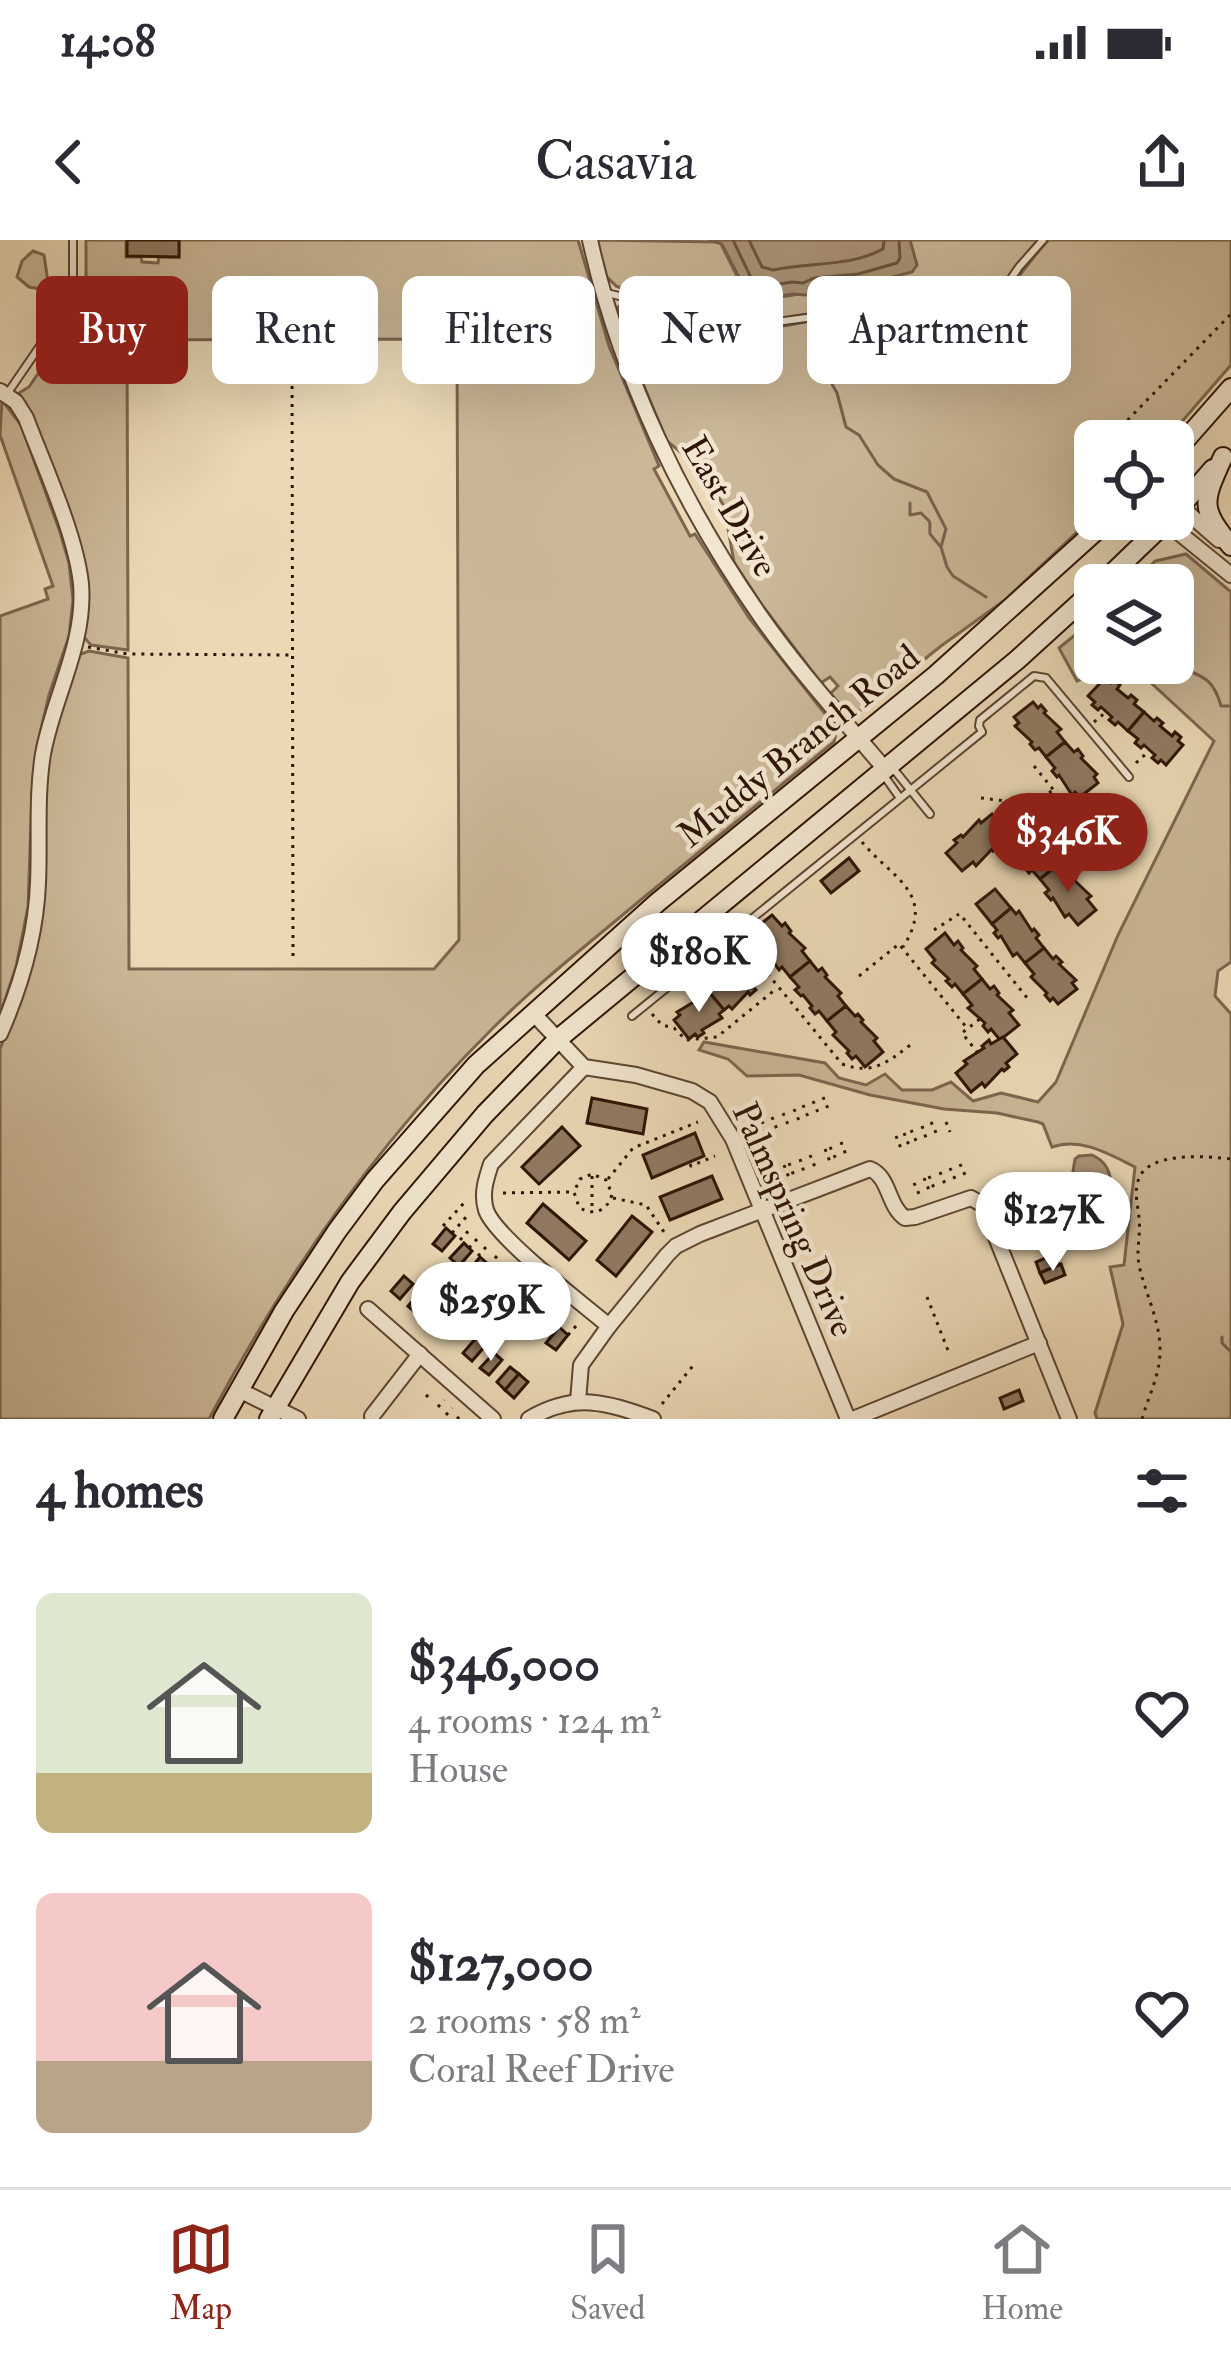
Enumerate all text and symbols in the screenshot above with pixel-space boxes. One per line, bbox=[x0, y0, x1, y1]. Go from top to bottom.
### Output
text: 14:08 bbox=[60, 14, 156, 70]
text: Casavia bbox=[535, 128, 696, 196]
icon: back bbox=[36, 129, 102, 195]
icon: share bbox=[1129, 129, 1195, 195]
chip: Buy bbox=[36, 276, 188, 384]
chip: Rent bbox=[212, 276, 378, 384]
chip: Filters bbox=[402, 276, 595, 384]
chip: New bbox=[619, 276, 783, 384]
chip: Apartment bbox=[807, 276, 1071, 384]
map controls bbox=[1074, 420, 1194, 684]
button: locate bbox=[1074, 420, 1194, 540]
street label: East Drive bbox=[672, 428, 788, 585]
button: layers bbox=[1074, 564, 1194, 684]
street label: Muddy Branch Road bbox=[669, 635, 929, 857]
pin: $346K bbox=[984, 793, 1152, 895]
text: $346K bbox=[1016, 807, 1120, 856]
pin: $180K bbox=[615, 913, 783, 1015]
text: $180K bbox=[648, 927, 750, 976]
street label: Palmspring Drive bbox=[722, 1095, 865, 1344]
pin: $127K bbox=[969, 1172, 1137, 1274]
text: $127K bbox=[1003, 1186, 1103, 1235]
pin: $259K bbox=[407, 1262, 575, 1364]
text: $259K bbox=[438, 1276, 544, 1325]
icon: filters bbox=[1129, 1458, 1195, 1524]
text: 4 homes bbox=[36, 1459, 204, 1523]
text: $346,000 bbox=[408, 1632, 600, 1696]
icon: home bbox=[132, 1641, 276, 1785]
icon: heart bbox=[1129, 1680, 1195, 1746]
text: 4 rooms · 124 m² bbox=[408, 1696, 661, 1745]
text: House bbox=[408, 1745, 508, 1794]
text: $127,000 bbox=[408, 1932, 594, 1996]
icon: home bbox=[132, 1941, 276, 2085]
icon: heart bbox=[1129, 1980, 1195, 2046]
text: 2 rooms · 58 m² bbox=[408, 1996, 641, 2045]
text: Coral Reef Drive bbox=[408, 2045, 675, 2094]
tab: Map bbox=[168, 2216, 234, 2329]
tab: Saved bbox=[570, 2216, 645, 2329]
tab: Home bbox=[981, 2216, 1063, 2329]

